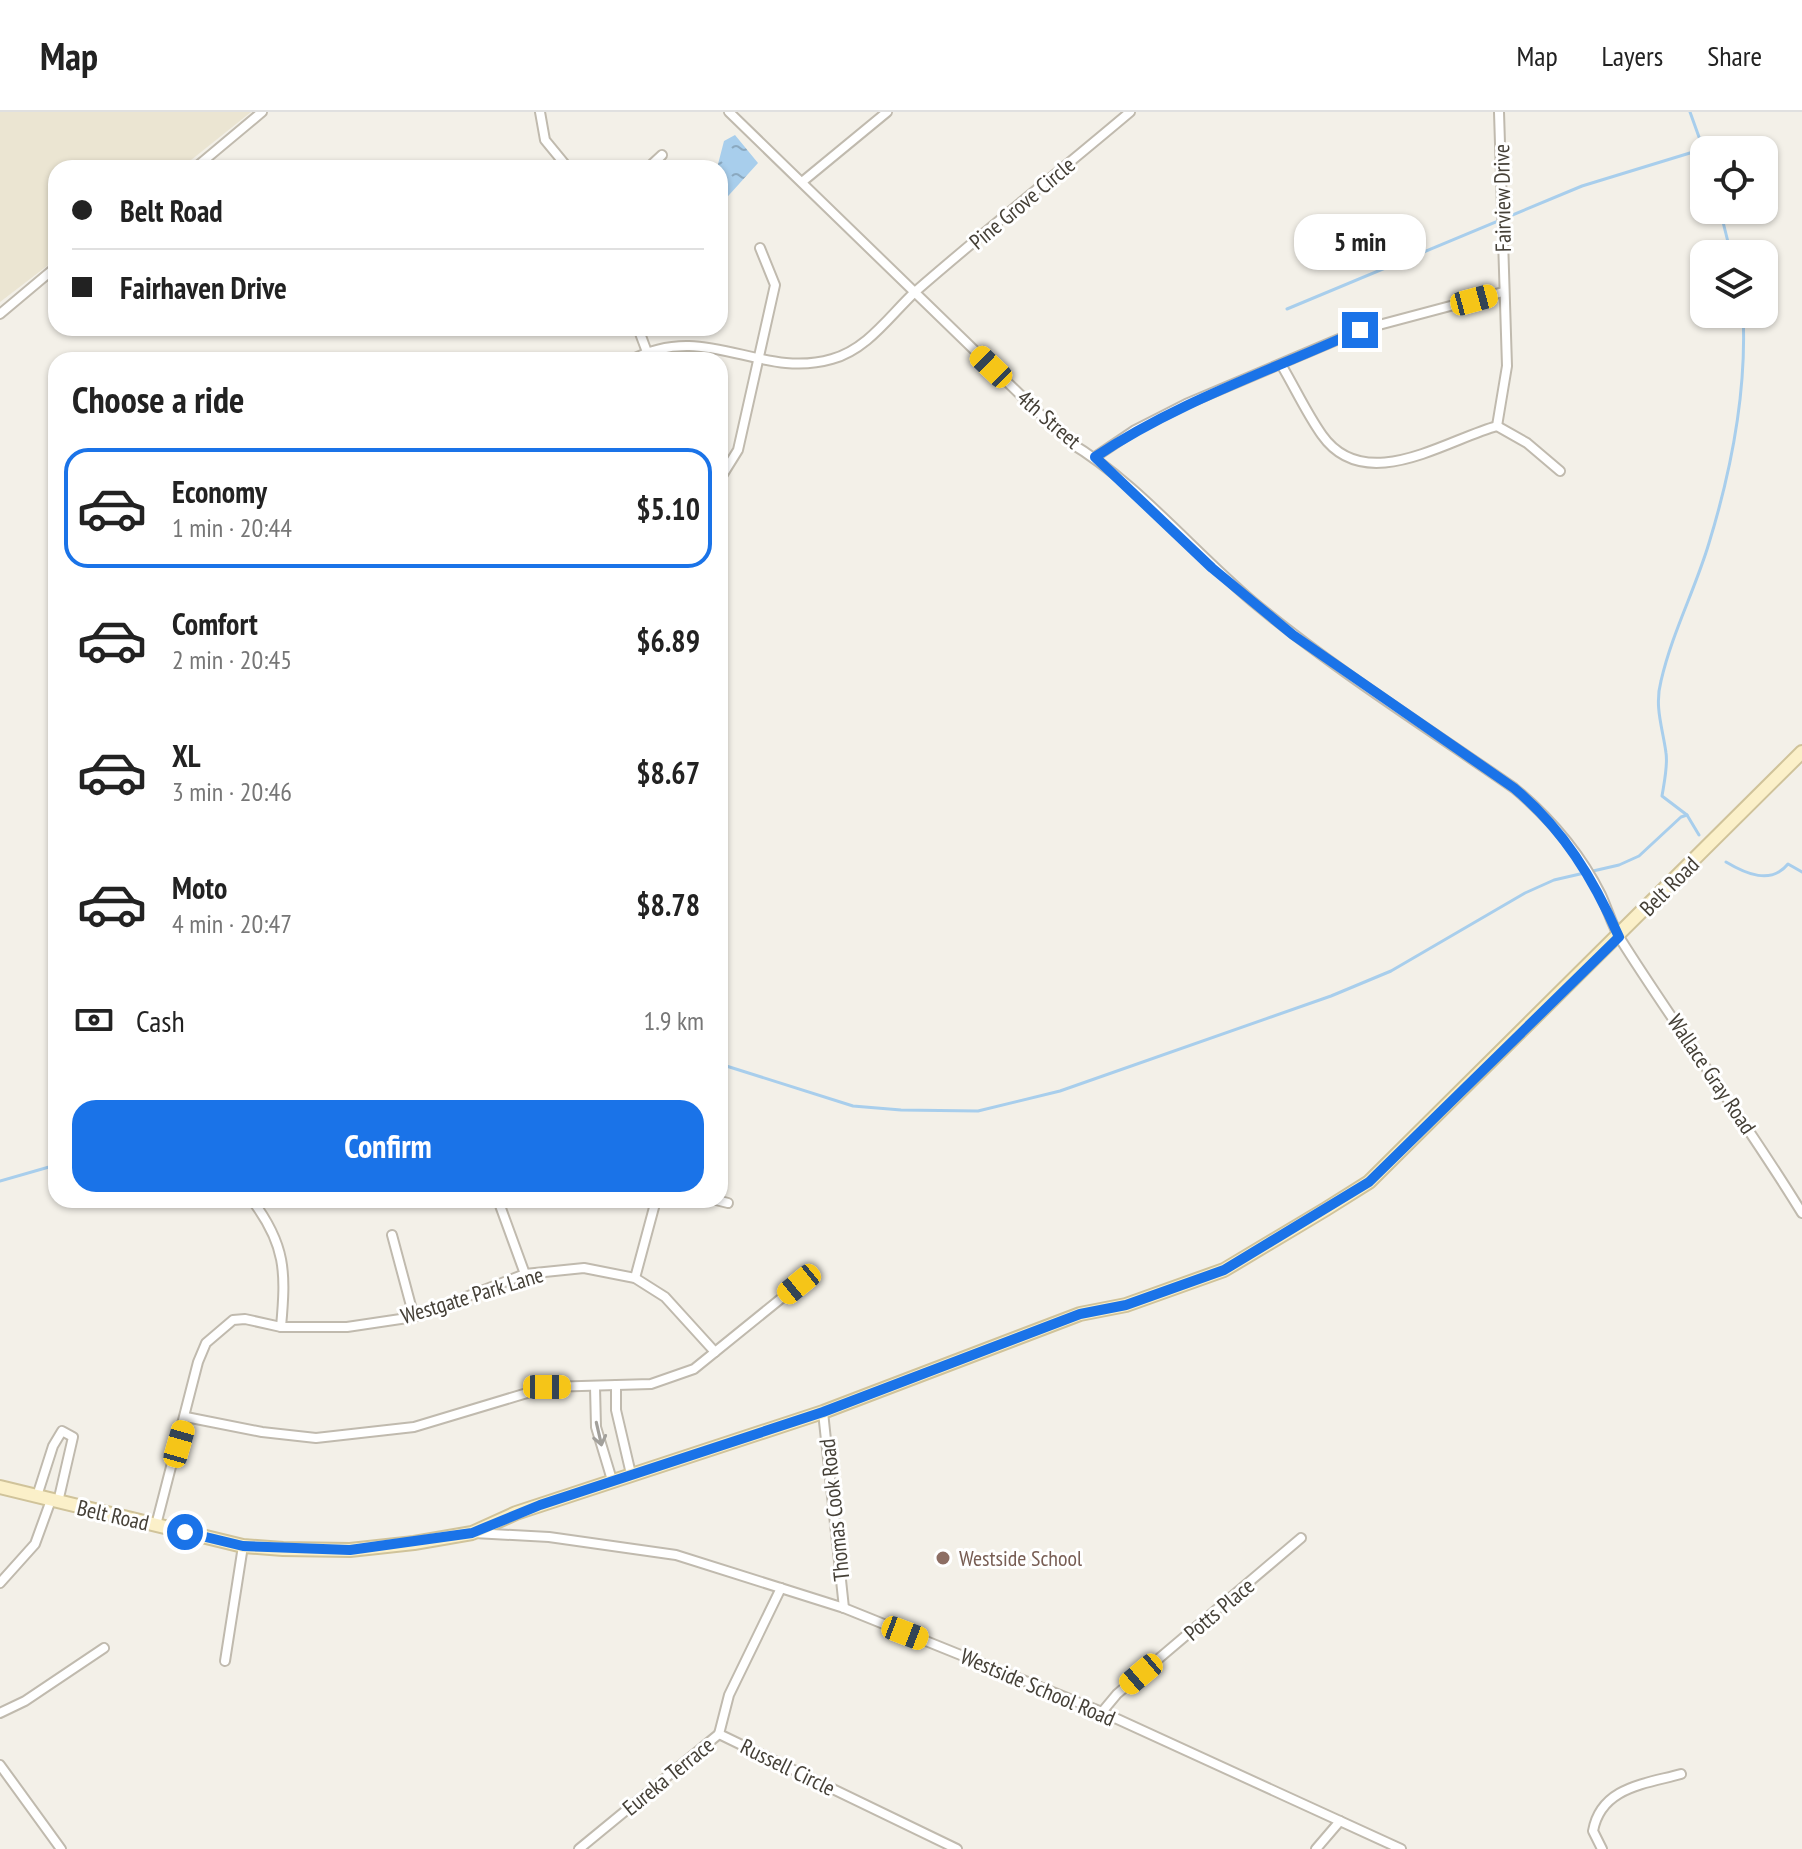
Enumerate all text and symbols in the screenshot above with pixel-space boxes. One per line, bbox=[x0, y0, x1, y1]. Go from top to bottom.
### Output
text: Map bbox=[40, 31, 98, 80]
text: Map bbox=[1516, 37, 1558, 74]
text: Layers bbox=[1602, 37, 1663, 74]
text: Share bbox=[1707, 37, 1762, 74]
map controls bbox=[1690, 136, 1778, 328]
button: locate bbox=[1690, 136, 1778, 224]
street label: Fairview Drive bbox=[1487, 144, 1517, 252]
street label: Pine Grove Circle bbox=[963, 151, 1081, 255]
text: Belt Road bbox=[120, 191, 223, 230]
callout: 5 min bbox=[1294, 214, 1426, 270]
text: 5 min bbox=[1334, 225, 1386, 258]
button: layers bbox=[1690, 240, 1778, 328]
text: Fairhaven Drive bbox=[120, 268, 287, 307]
car bbox=[1448, 282, 1500, 318]
route end bbox=[1342, 312, 1378, 348]
car bbox=[965, 342, 1017, 392]
text: Choose a ride bbox=[72, 376, 244, 423]
street label: 4th Street bbox=[1011, 384, 1087, 454]
icon: car bbox=[76, 472, 148, 544]
text: Economy bbox=[172, 472, 267, 511]
text: $5.10 bbox=[636, 489, 700, 528]
text: 1 min · 20:44 bbox=[172, 511, 292, 544]
icon: car bbox=[76, 604, 148, 676]
text: Comfort bbox=[172, 604, 258, 643]
text: $6.89 bbox=[636, 621, 700, 660]
text: 2 min · 20:45 bbox=[172, 643, 292, 676]
icon: car bbox=[76, 736, 148, 808]
text: XL bbox=[172, 736, 201, 775]
text: $8.67 bbox=[636, 753, 700, 792]
text: 3 min · 20:46 bbox=[172, 775, 292, 808]
street label: Belt Road bbox=[1633, 850, 1705, 922]
icon: car bbox=[76, 868, 148, 940]
text: Moto bbox=[172, 868, 227, 907]
text: $8.78 bbox=[636, 885, 700, 924]
text: 4 min · 20:47 bbox=[172, 907, 292, 940]
icon: cash bbox=[72, 998, 116, 1042]
text: Cash bbox=[136, 1001, 185, 1040]
text: 1.9 km bbox=[643, 1004, 704, 1037]
street label: Wallace Gray Road bbox=[1662, 1009, 1762, 1139]
button: Confirm bbox=[72, 1100, 704, 1192]
street label: Westgate Park Lane bbox=[397, 1260, 547, 1330]
car bbox=[773, 1260, 825, 1308]
car bbox=[523, 1375, 571, 1399]
car bbox=[161, 1418, 197, 1470]
one-way arrow bbox=[592, 1421, 607, 1446]
street label: Thomas Cook Road bbox=[813, 1437, 855, 1583]
street label: Belt Road bbox=[74, 1493, 152, 1537]
route start bbox=[167, 1514, 203, 1550]
place label: Westside School bbox=[959, 1544, 1083, 1572]
marker: Westside School bbox=[934, 1549, 952, 1567]
street label: Potts Place bbox=[1178, 1571, 1260, 1647]
car bbox=[878, 1613, 932, 1653]
street label: Westside School Road bbox=[956, 1642, 1120, 1732]
car bbox=[1115, 1649, 1167, 1699]
street label: Eureka Terrace bbox=[617, 1731, 719, 1821]
street label: Russell Circle bbox=[736, 1732, 840, 1802]

